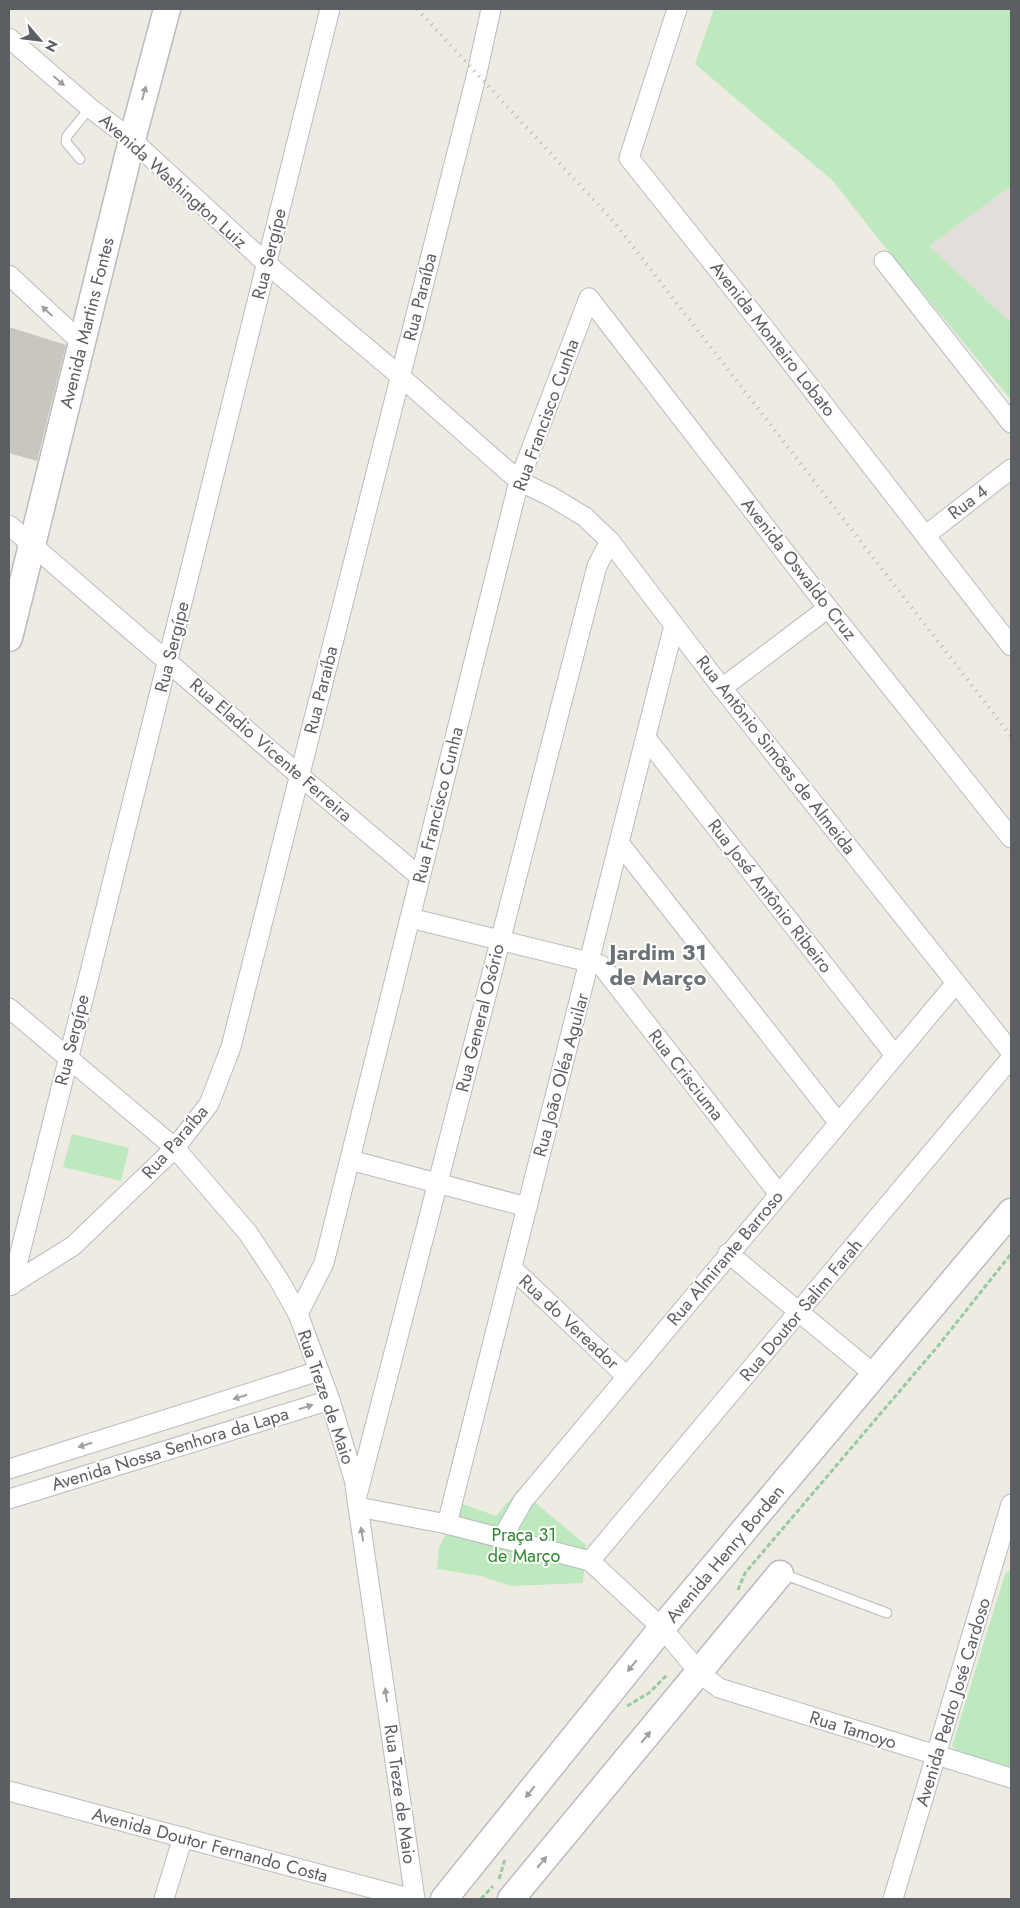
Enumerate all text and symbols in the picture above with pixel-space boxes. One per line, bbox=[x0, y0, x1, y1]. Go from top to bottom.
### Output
north arrow bbox=[15, 15, 65, 65]
text: N bbox=[40, 36, 63, 56]
one-way arrow bbox=[52, 76, 65, 87]
one-way arrow bbox=[141, 85, 149, 100]
street label: Avenida Washington Luiz bbox=[93, 107, 253, 255]
street label: Rua Sergípe bbox=[245, 206, 293, 302]
street label: Avenida Martins Fontes bbox=[53, 235, 121, 411]
street label: Rua Paraíba bbox=[396, 250, 444, 344]
street label: Avenida Monteiro Lobato bbox=[704, 256, 842, 422]
one-way arrow bbox=[41, 305, 54, 316]
street label: Rua Francisco Cunha bbox=[506, 335, 586, 495]
street label: Rua 4 bbox=[943, 478, 993, 526]
street label: Avenida Oswaldo Cruz bbox=[735, 492, 863, 646]
street label: Rua Sergípe bbox=[148, 599, 196, 695]
street label: Rua Paraíba bbox=[297, 643, 345, 737]
street label: Rua Antônio Simões de Almeida bbox=[690, 650, 862, 860]
street label: Rua Eladio Vicente Ferreira bbox=[184, 672, 358, 828]
street label: Rua Francisco Cunha bbox=[406, 724, 470, 886]
street label: Rua José Antônio Ribeiro bbox=[702, 813, 839, 979]
district label: Jardim 31 de Março bbox=[605, 936, 707, 993]
street label: Rua General Osório bbox=[449, 941, 511, 1095]
street label: Rua João Oléa Aguilar bbox=[527, 989, 596, 1160]
street label: Rua Sergípe bbox=[48, 992, 96, 1088]
street label: Rua Crisciuma bbox=[642, 1024, 730, 1126]
street label: Rua Paraíba bbox=[136, 1100, 214, 1184]
street label: Rua Almirante Barroso bbox=[661, 1185, 789, 1331]
street label: Rua Doutor Salim Farah bbox=[734, 1233, 868, 1387]
street label: Rua do Vereador bbox=[513, 1269, 626, 1376]
street label: Rua Treze de Maio bbox=[291, 1326, 361, 1468]
one-way arrow bbox=[232, 1393, 247, 1401]
street label: Avenida Nossa Senhora da Lapa bbox=[48, 1400, 292, 1498]
one-way arrow bbox=[299, 1403, 314, 1411]
one-way arrow bbox=[77, 1442, 92, 1450]
street label: Avenida Henry Borden bbox=[659, 1479, 791, 1629]
park label: Praça 31 de Março bbox=[488, 1522, 560, 1569]
one-way arrow bbox=[358, 1526, 366, 1542]
street label: Avenida Pedro José Cardoso bbox=[909, 1594, 997, 1809]
one-way arrow bbox=[626, 1659, 637, 1672]
one-way arrow bbox=[382, 1687, 390, 1703]
street label: Rua Tamoyo bbox=[806, 1704, 900, 1756]
street label: Rua Treze de Maio bbox=[377, 1722, 423, 1866]
one-way arrow bbox=[640, 1731, 651, 1743]
one-way arrow bbox=[524, 1786, 535, 1799]
street label: Avenida Doutor Fernando Costa bbox=[89, 1801, 331, 1889]
one-way arrow bbox=[536, 1856, 547, 1868]

